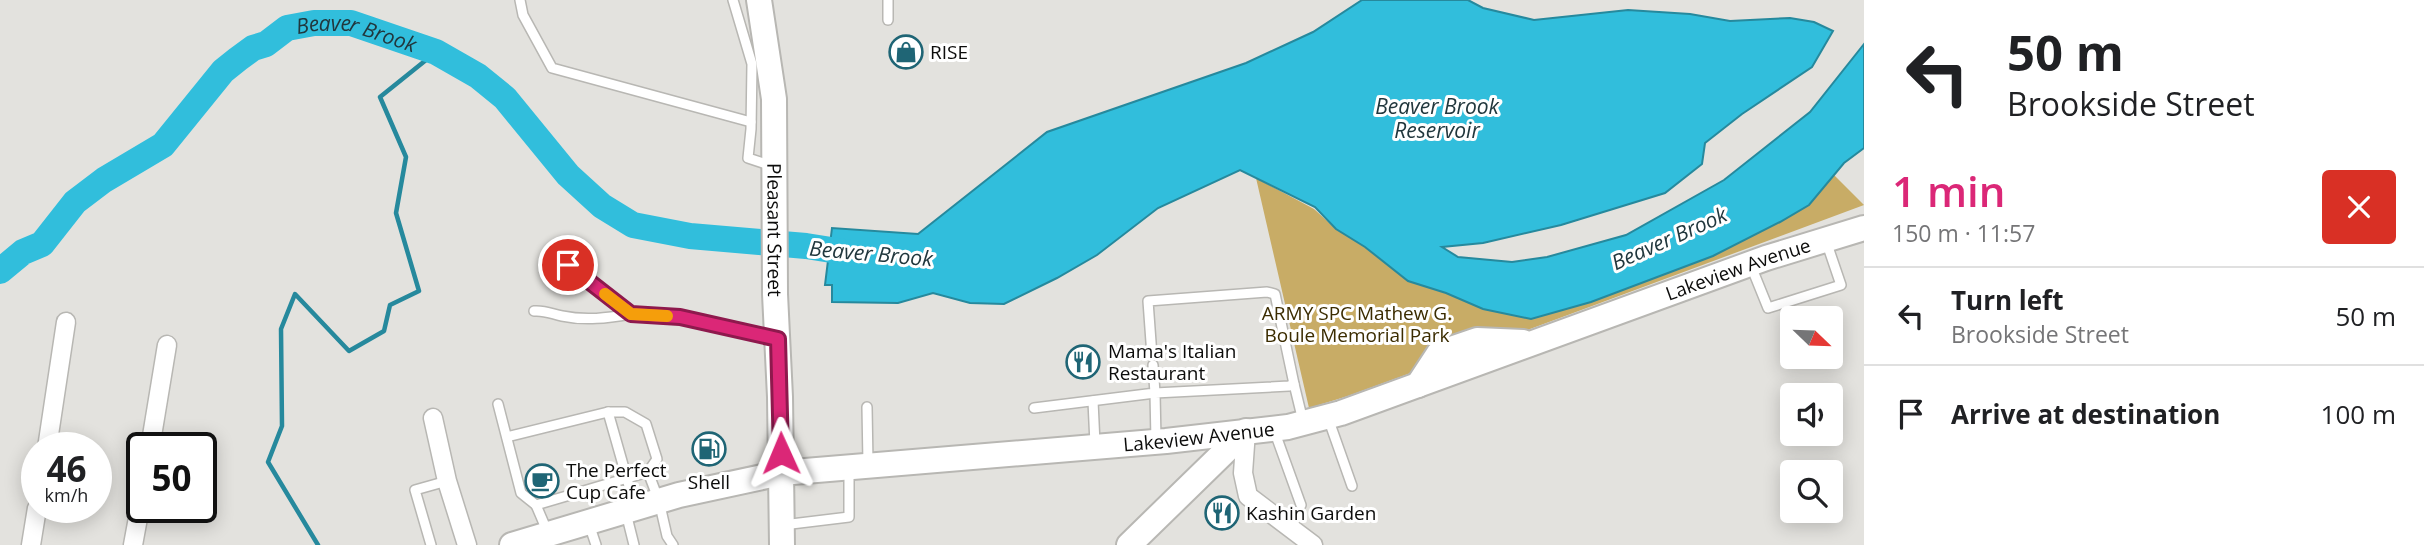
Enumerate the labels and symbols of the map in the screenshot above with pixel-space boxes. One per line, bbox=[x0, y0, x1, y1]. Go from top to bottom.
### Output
water label: Beaver Brook bbox=[294, 8, 421, 59]
shop icon: RISE bbox=[887, 33, 925, 71]
place label: RISE bbox=[930, 39, 968, 65]
water label: Beaver Brook Reservoir bbox=[1375, 92, 1500, 144]
street label: Pleasant Street bbox=[761, 163, 788, 297]
water label: Beaver Brook bbox=[1607, 200, 1732, 276]
street label: Lakeview Avenue bbox=[1662, 232, 1814, 307]
water label: Beaver Brook bbox=[808, 234, 935, 272]
pin bbox=[538, 235, 598, 295]
park label: ARMY SPC Mathew G. Boule Memorial Park bbox=[1262, 300, 1452, 348]
north arrow bbox=[1780, 306, 1843, 369]
place label: Mama's Italian Restaurant bbox=[1108, 338, 1236, 386]
restaurant icon: Mama's Italian Restaurant bbox=[1064, 343, 1102, 381]
position arrow bbox=[744, 416, 818, 490]
street label: Lakeview Avenue bbox=[1122, 416, 1276, 458]
fuel station icon: Shell bbox=[690, 430, 728, 468]
speed limit sign: 50 bbox=[126, 432, 217, 523]
place label: The Perfect Cup Cafe bbox=[566, 457, 667, 505]
cafe icon: The Perfect Cup Cafe bbox=[523, 462, 561, 500]
place label: Shell bbox=[688, 469, 730, 495]
restaurant icon: Kashin Garden bbox=[1203, 494, 1241, 532]
place label: Kashin Garden bbox=[1246, 500, 1376, 526]

